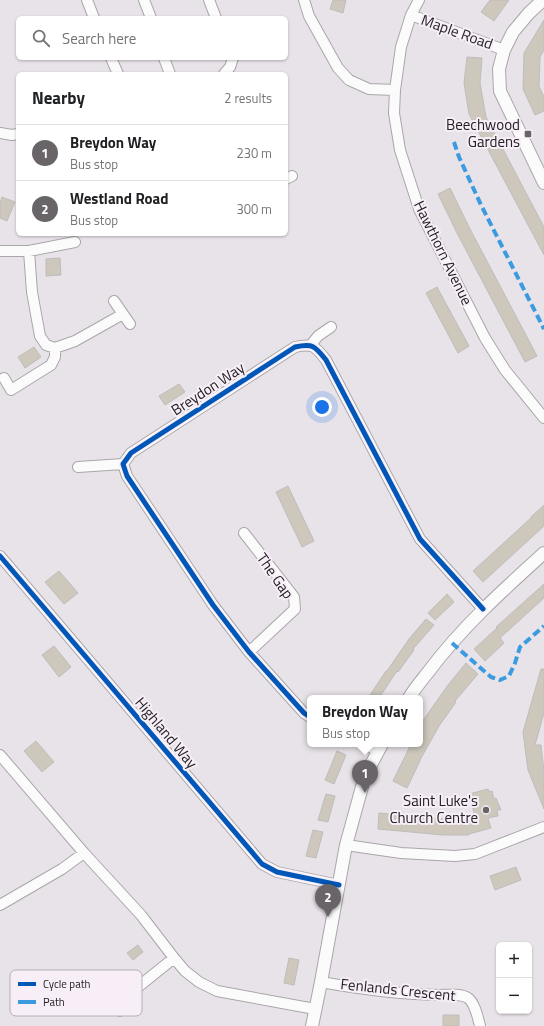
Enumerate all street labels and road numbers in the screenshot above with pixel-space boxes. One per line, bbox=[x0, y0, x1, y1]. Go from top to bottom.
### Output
street label: Maple Road bbox=[418, 8, 496, 55]
street label: Hawthorn Avenue bbox=[408, 197, 479, 309]
street label: Breydon Way bbox=[166, 356, 249, 421]
street label: The Gap bbox=[251, 548, 300, 603]
street label: Highland Way bbox=[130, 692, 203, 773]
street label: Fenlands Crescent bbox=[339, 972, 457, 1007]

